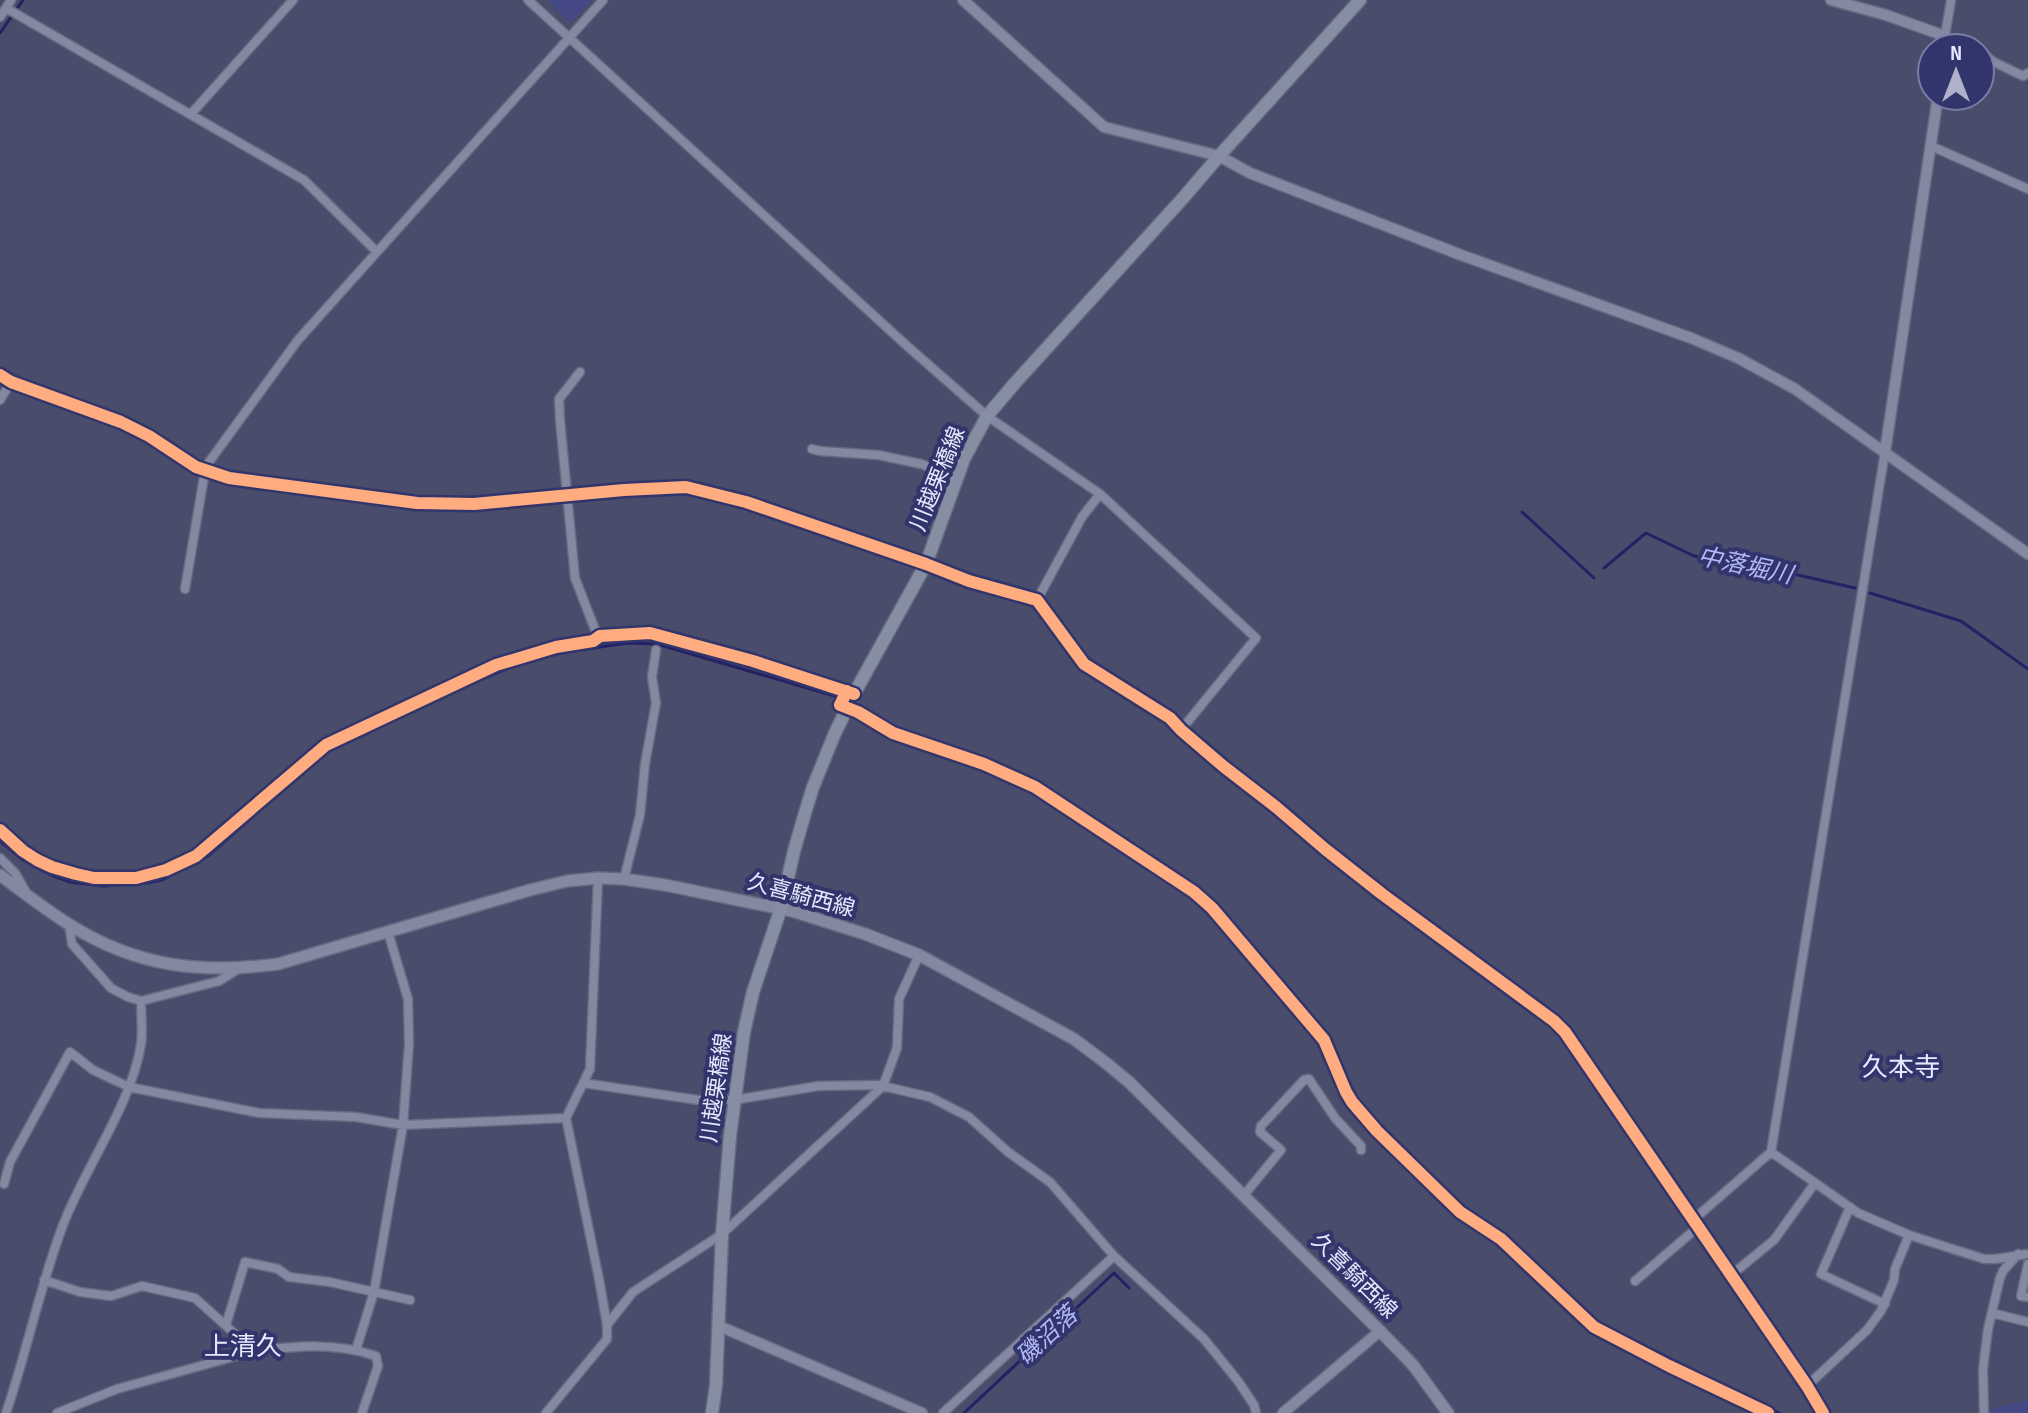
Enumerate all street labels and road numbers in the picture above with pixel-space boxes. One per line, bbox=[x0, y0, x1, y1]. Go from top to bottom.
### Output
street label: 川越栗橋線 bbox=[905, 423, 971, 535]
street label: 久喜騎西線 bbox=[744, 869, 858, 923]
street label: 川越栗橋線 bbox=[696, 1032, 738, 1144]
street label: 久喜騎西線 bbox=[1306, 1228, 1402, 1324]

